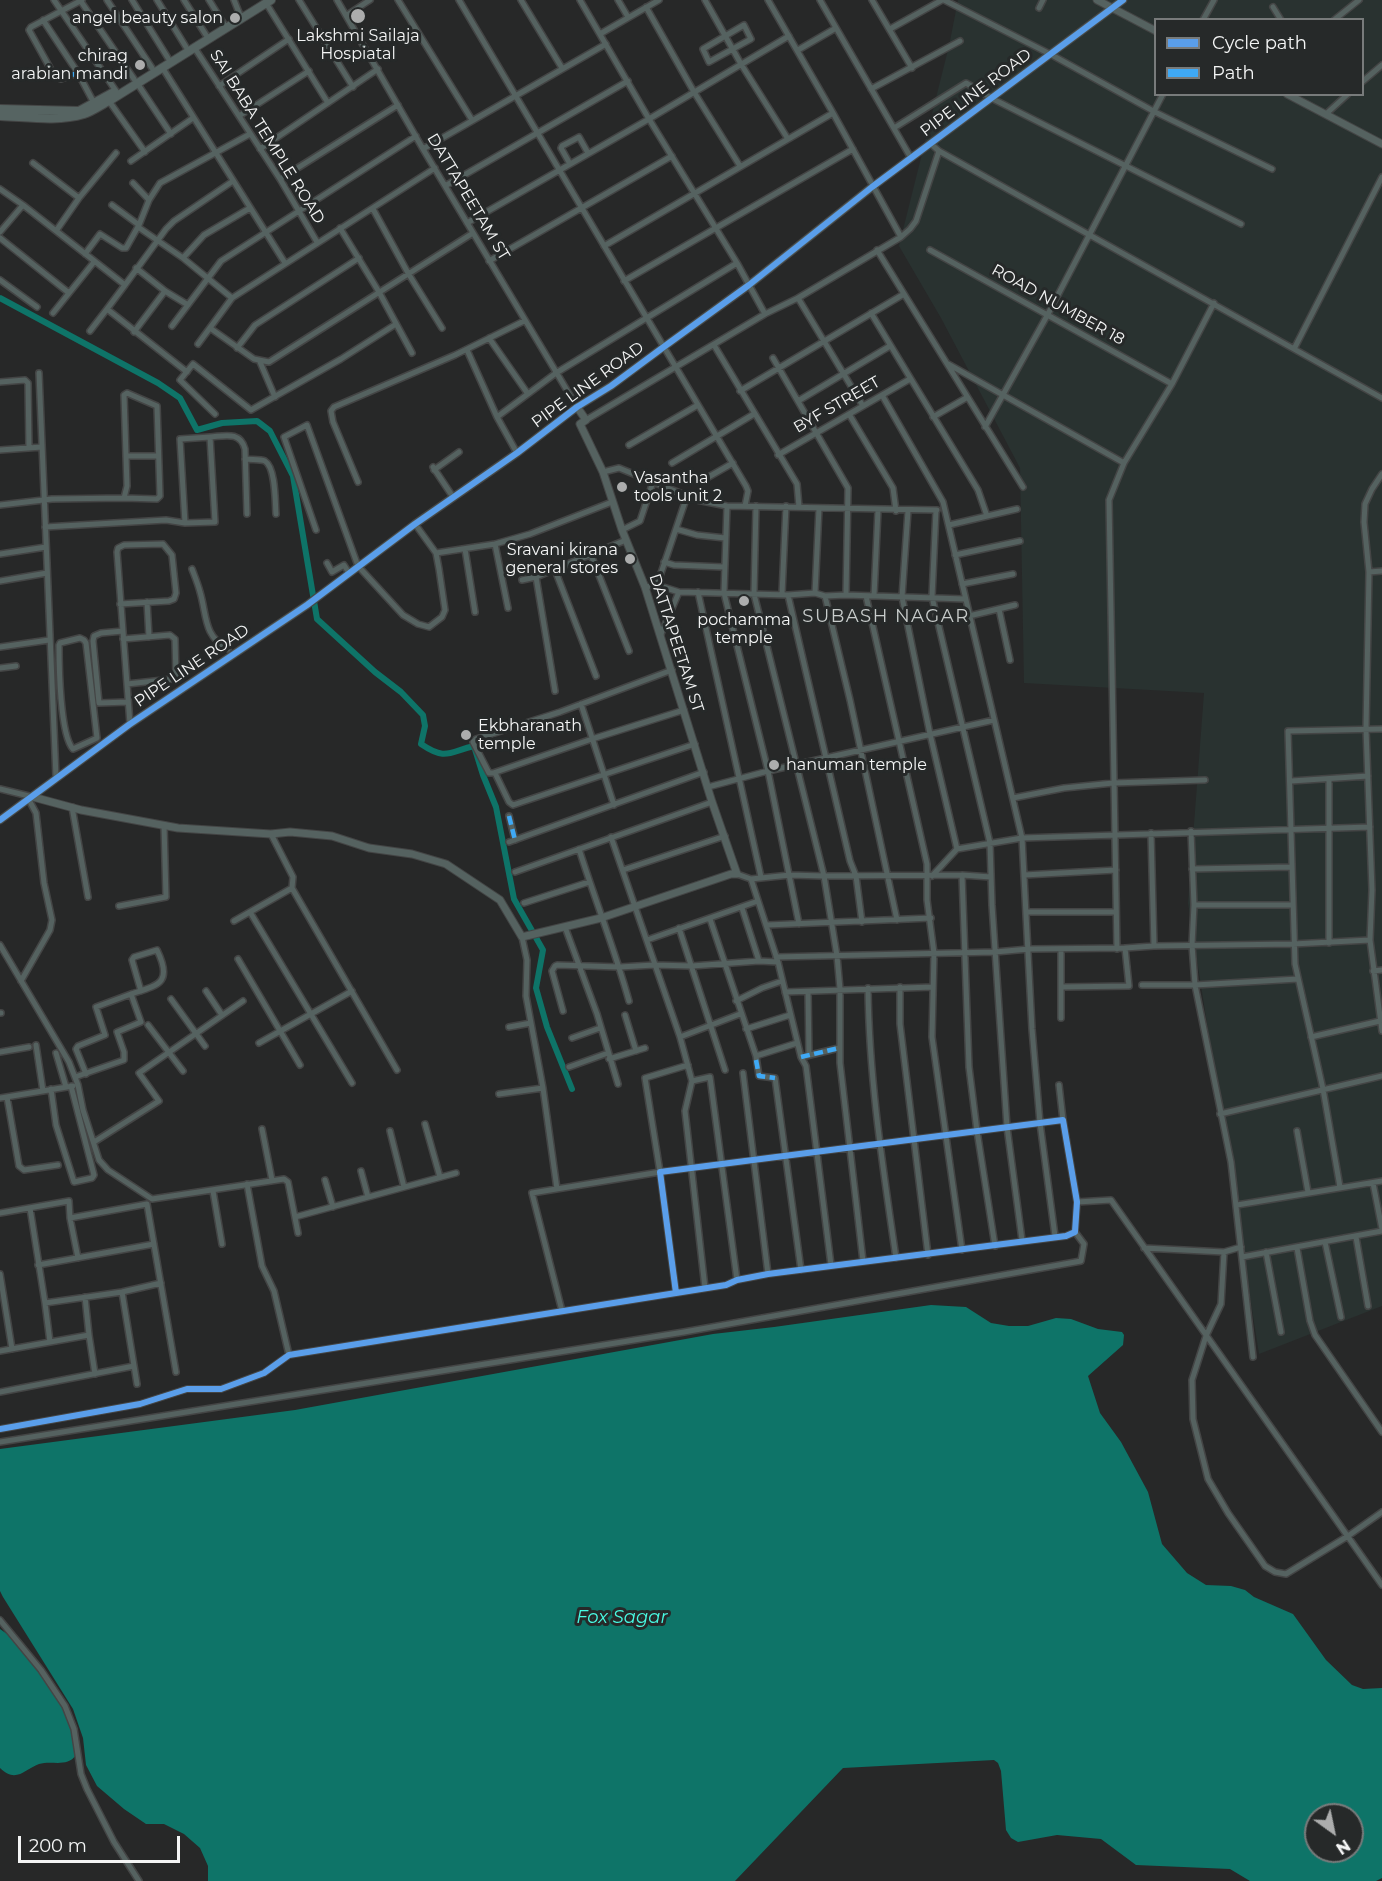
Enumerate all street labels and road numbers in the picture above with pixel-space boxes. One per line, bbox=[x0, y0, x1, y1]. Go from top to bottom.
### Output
street label: PIPE LINE ROAD bbox=[917, 45, 1035, 141]
street label: SAI BABA TEMPLE ROAD bbox=[205, 46, 329, 228]
street label: DATTAPEETAM ST bbox=[423, 130, 513, 264]
street label: ROAD NUMBER 18 bbox=[988, 260, 1128, 350]
street label: PIPE LINE ROAD bbox=[528, 338, 648, 432]
street label: BYF STREET bbox=[790, 373, 884, 437]
street label: DATTAPEETAM ST bbox=[645, 571, 707, 715]
street label: PIPE LINE ROAD bbox=[131, 621, 253, 711]

